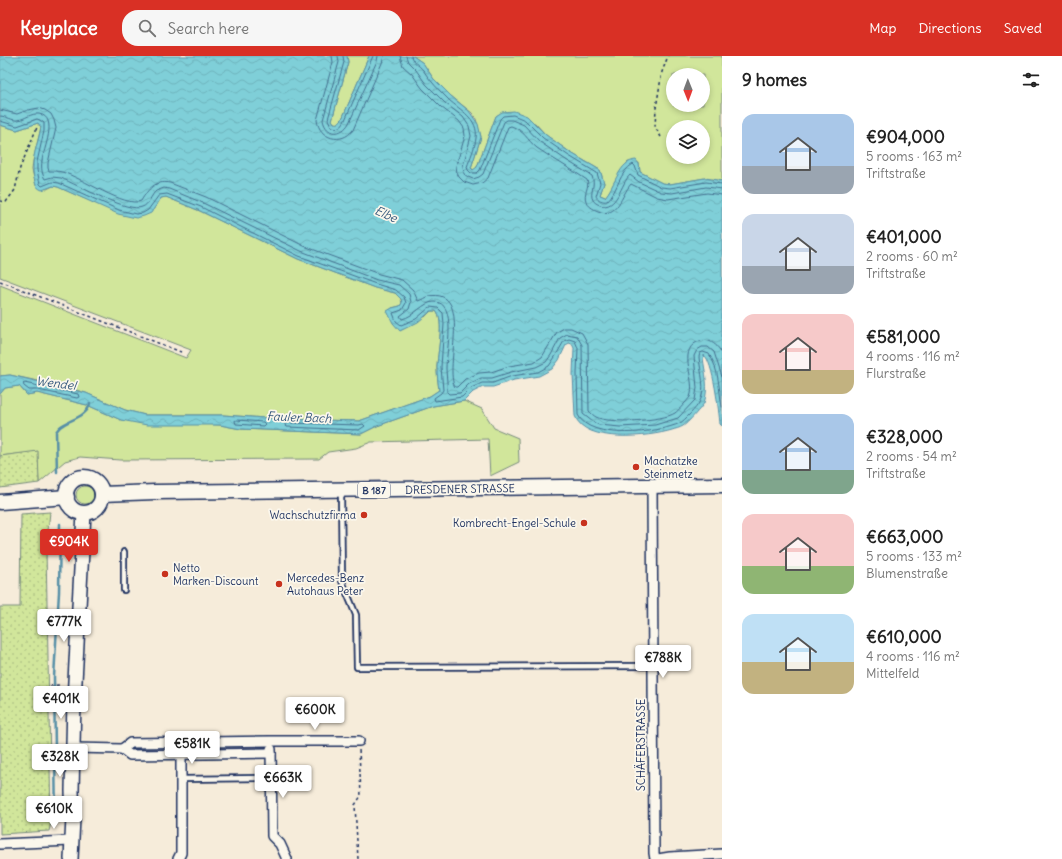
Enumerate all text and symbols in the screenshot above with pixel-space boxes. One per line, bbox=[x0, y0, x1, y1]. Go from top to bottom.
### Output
search box bbox=[122, 10, 402, 46]
text: Keyplace bbox=[20, 16, 98, 40]
icon: search bbox=[136, 17, 158, 39]
text: Search here bbox=[168, 19, 249, 38]
text: Map bbox=[869, 19, 896, 37]
text: Directions bbox=[918, 19, 982, 37]
text: Saved bbox=[1004, 19, 1042, 37]
north arrow bbox=[666, 68, 710, 112]
map controls bbox=[666, 68, 710, 164]
text: 9 homes bbox=[742, 69, 807, 91]
icon: filters bbox=[1020, 69, 1042, 91]
button: layers bbox=[666, 120, 710, 164]
text: €904,000 bbox=[866, 126, 945, 148]
icon: home bbox=[774, 130, 822, 178]
text: 5 rooms · 163 m² bbox=[866, 148, 962, 165]
text: Triftstraße bbox=[866, 165, 926, 182]
water label: Elbe bbox=[373, 203, 401, 226]
text: €401,000 bbox=[866, 226, 942, 248]
icon: home bbox=[774, 230, 822, 278]
text: 2 rooms · 60 m² bbox=[866, 248, 958, 265]
text: Triftstraße bbox=[866, 265, 926, 282]
text: €581,000 bbox=[866, 326, 940, 348]
icon: home bbox=[774, 330, 822, 378]
text: 4 rooms · 116 m² bbox=[866, 348, 960, 365]
text: Flurstraße bbox=[866, 365, 926, 382]
water label: Wendel bbox=[35, 373, 79, 393]
water label: Fauler Bach bbox=[266, 408, 333, 426]
text: €328,000 bbox=[866, 426, 943, 448]
icon: home bbox=[774, 430, 822, 478]
text: 2 rooms · 54 m² bbox=[866, 448, 957, 465]
place label: Machatzke Steinmetz bbox=[644, 454, 698, 481]
marker: Machatzke Steinmetz bbox=[631, 462, 641, 472]
text: Triftstraße bbox=[866, 465, 926, 482]
street label: DRESDENER STRASSE bbox=[405, 481, 515, 497]
road number: B 187 bbox=[358, 482, 390, 498]
place label: Wachschutzfirma bbox=[269, 508, 356, 522]
marker: Wachschutzfirma bbox=[359, 510, 369, 520]
place label: Kombrecht-Engel-Schule bbox=[453, 516, 576, 530]
marker: Kombrecht-Engel-Schule bbox=[579, 518, 589, 528]
text: €663,000 bbox=[866, 526, 943, 548]
pin: €904K bbox=[41, 529, 97, 563]
icon: home bbox=[774, 530, 822, 578]
text: €904K bbox=[49, 533, 89, 550]
text: 5 rooms · 133 m² bbox=[866, 548, 962, 565]
place label: Netto Marken-Discount bbox=[173, 561, 259, 588]
text: Blumenstraße bbox=[866, 565, 948, 582]
marker: Netto Marken-Discount bbox=[160, 569, 170, 579]
place label: Mercedes-Benz Autohaus Peter bbox=[287, 571, 364, 598]
marker: Mercedes-Benz Autohaus Peter bbox=[274, 579, 284, 589]
pin: €777K bbox=[36, 609, 92, 643]
text: €777K bbox=[46, 613, 82, 630]
text: €610,000 bbox=[866, 626, 942, 648]
icon: home bbox=[774, 630, 822, 678]
pin: €788K bbox=[635, 645, 691, 679]
text: 4 rooms · 116 m² bbox=[866, 648, 960, 665]
text: €788K bbox=[644, 649, 682, 666]
text: Mittelfeld bbox=[866, 665, 919, 682]
pin: €401K bbox=[33, 686, 89, 720]
text: €401K bbox=[42, 690, 80, 707]
pin: €600K bbox=[287, 697, 343, 731]
street label: SCHÄFERSTRASSE bbox=[633, 699, 648, 791]
text: €600K bbox=[294, 701, 336, 718]
pin: €581K bbox=[164, 731, 220, 765]
text: €581K bbox=[174, 735, 210, 752]
pin: €328K bbox=[32, 744, 88, 778]
text: €328K bbox=[41, 748, 79, 765]
pin: €663K bbox=[255, 765, 311, 799]
text: €663K bbox=[264, 769, 302, 786]
pin: €610K bbox=[26, 796, 82, 830]
text: €610K bbox=[35, 800, 73, 817]

